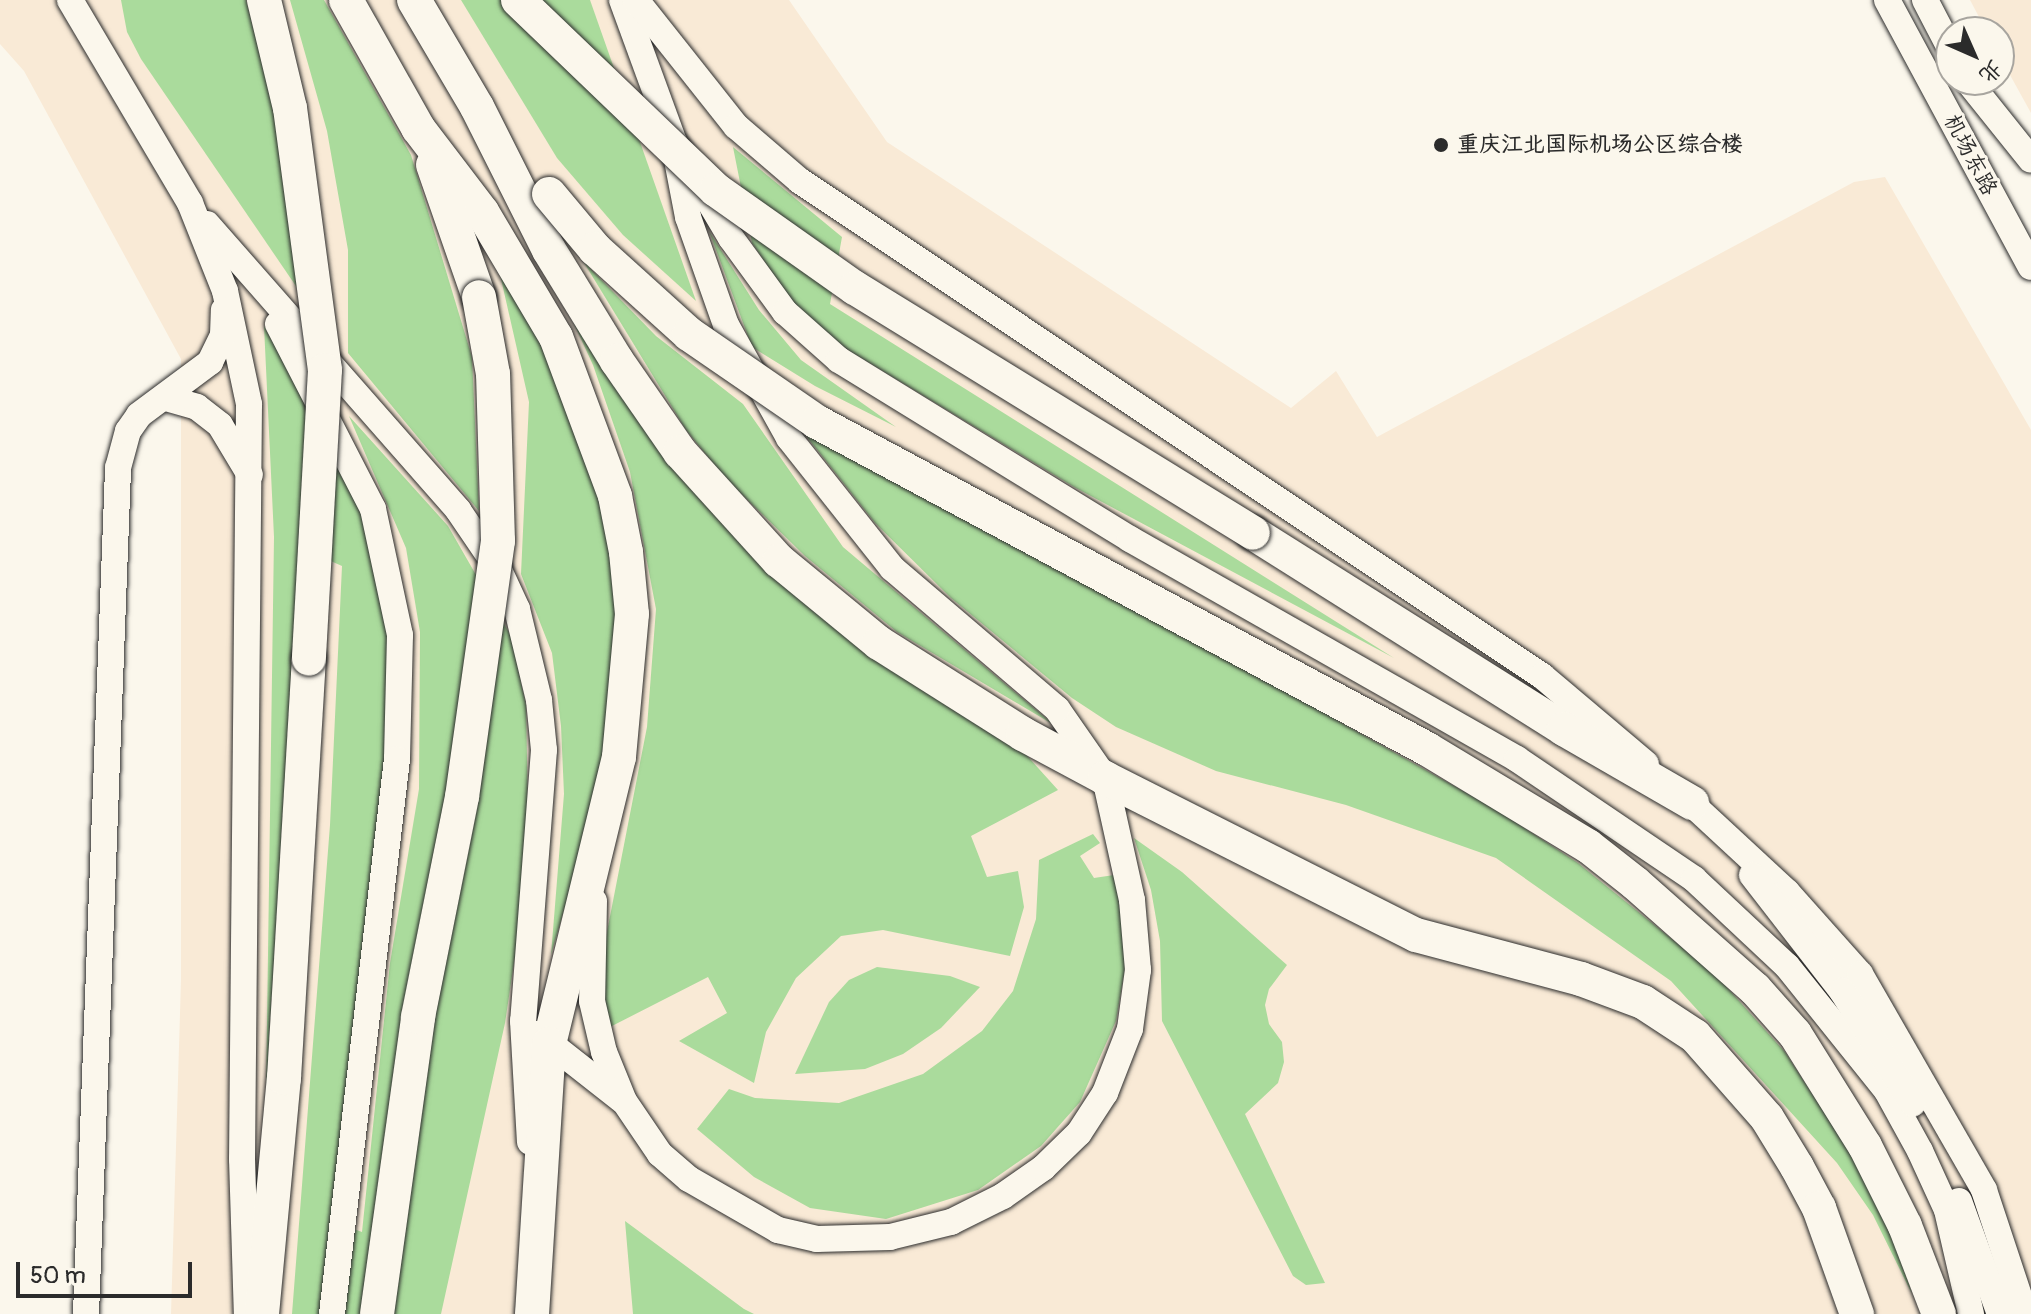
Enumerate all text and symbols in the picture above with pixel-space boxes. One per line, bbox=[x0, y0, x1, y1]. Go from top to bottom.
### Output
north arrow bbox=[1935, 16, 2015, 96]
text: 北 bbox=[1973, 54, 2008, 89]
street label: 机场东路 bbox=[1938, 110, 2002, 200]
place label: 重庆江北国际机场公区综合楼 bbox=[1457, 132, 1743, 158]
marker: 重庆江北国际机场公区综合楼 bbox=[1432, 136, 1450, 154]
scale bar bbox=[20, 1246, 196, 1296]
text: 50 m bbox=[30, 1261, 86, 1290]

